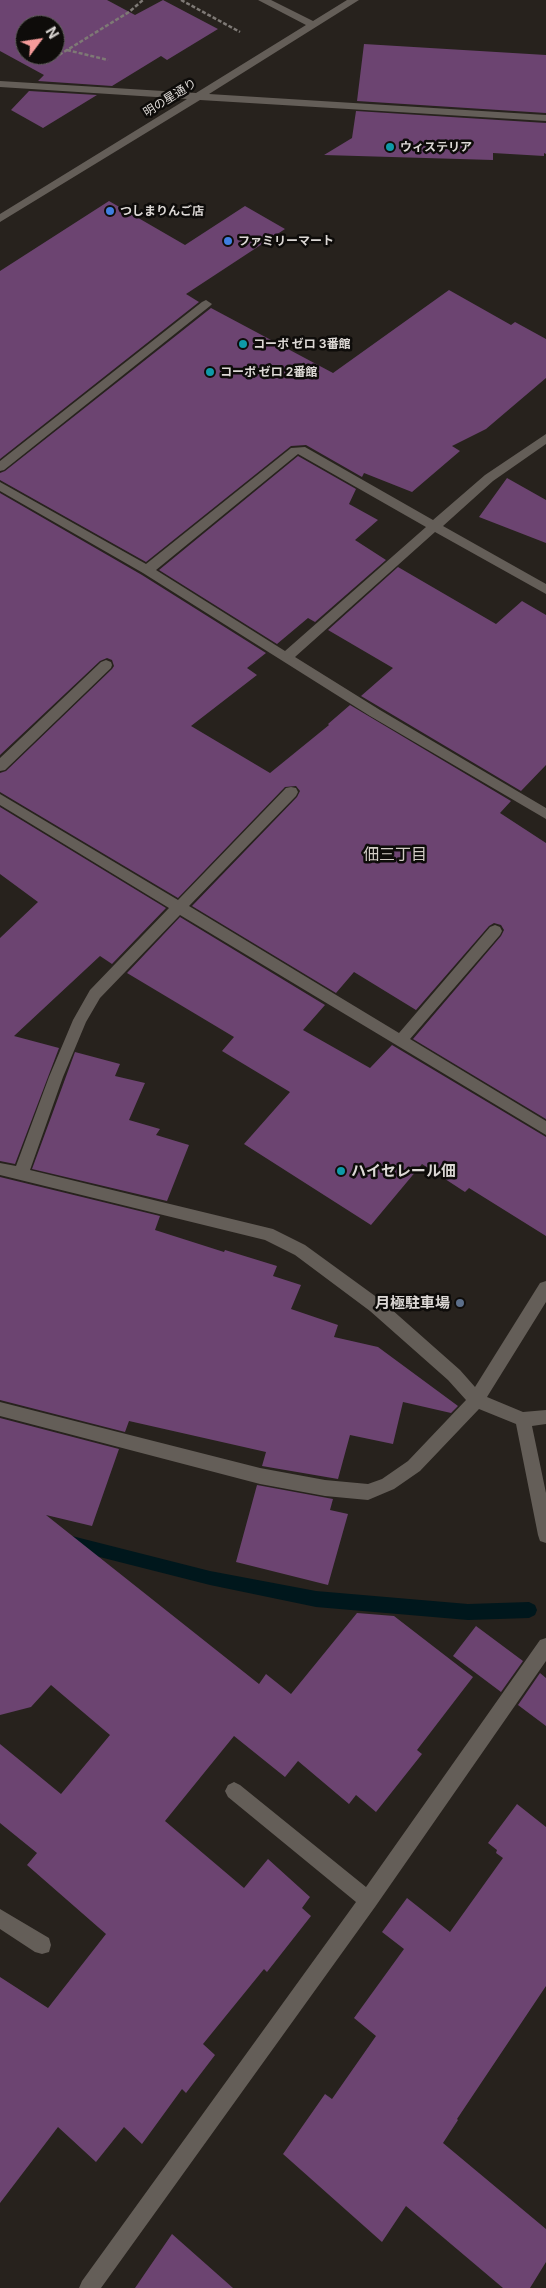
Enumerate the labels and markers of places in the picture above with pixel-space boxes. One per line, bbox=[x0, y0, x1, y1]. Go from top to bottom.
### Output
place label: ウィステリア bbox=[400, 140, 472, 154]
marker: ウィステリア bbox=[384, 141, 396, 153]
place label: つしまりんご店 bbox=[120, 204, 204, 218]
marker: つしまりんご店 bbox=[104, 205, 116, 217]
place label: ファミリーマート bbox=[238, 234, 334, 248]
marker: ファミリーマート bbox=[222, 235, 234, 247]
place label: コーポ ゼロ 3番館 bbox=[253, 337, 350, 351]
marker: コーポ ゼロ 3番館 bbox=[237, 338, 249, 350]
place label: コーポ ゼロ 2番館 bbox=[220, 365, 317, 379]
marker: コーポ ゼロ 2番館 bbox=[204, 366, 216, 378]
place label: ハイセレール佃 bbox=[351, 1162, 456, 1180]
marker: ハイセレール佃 bbox=[335, 1165, 347, 1177]
place label: 月極駐車場 bbox=[375, 1294, 450, 1312]
marker: 月極駐車場 bbox=[454, 1297, 466, 1309]

